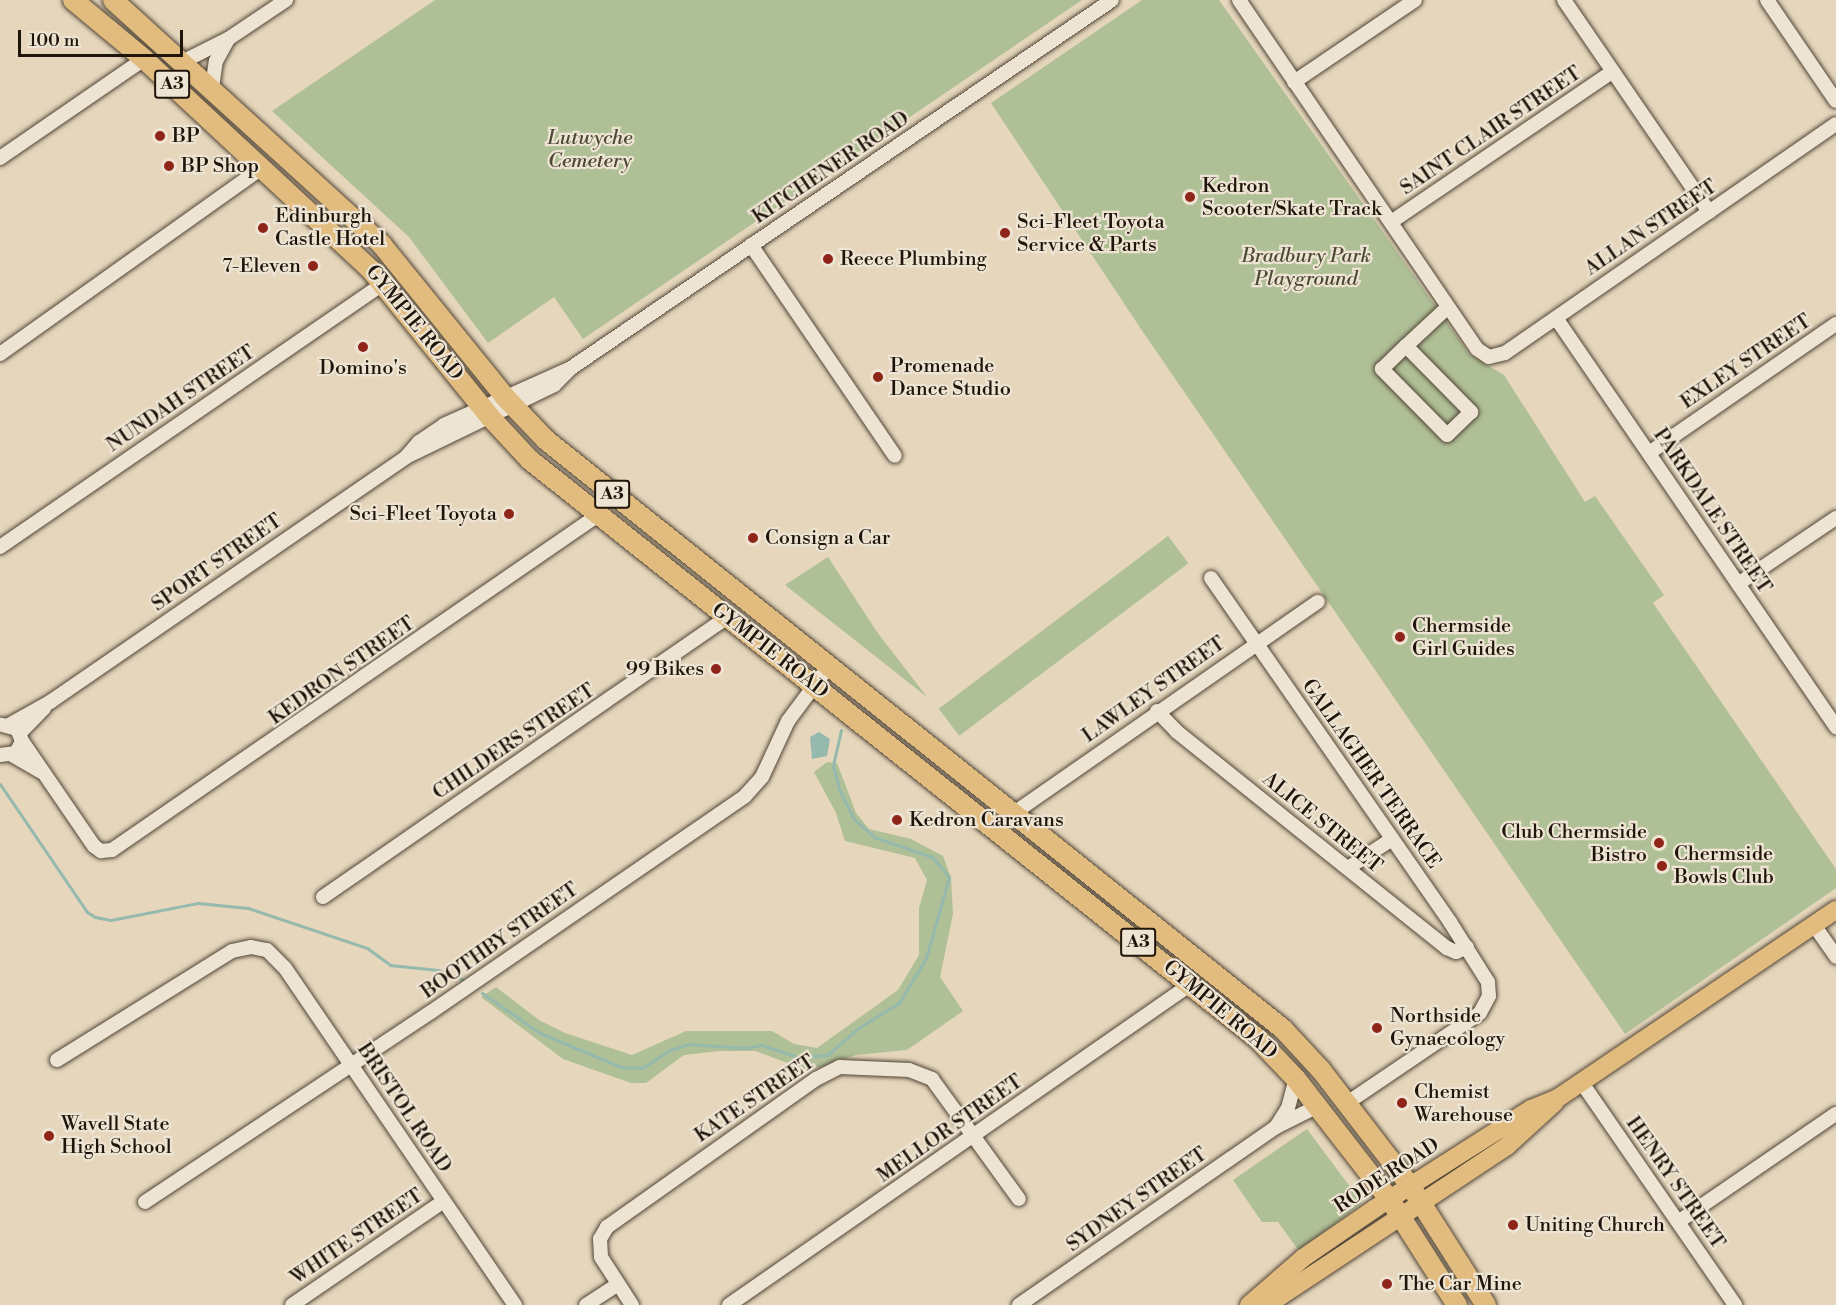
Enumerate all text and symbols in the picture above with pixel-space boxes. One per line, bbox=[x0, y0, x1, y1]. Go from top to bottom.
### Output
scale bar bbox=[21, 18, 186, 56]
text: 100 m bbox=[29, 29, 80, 52]
street label: SAINT CLAIR STREET bbox=[1396, 61, 1586, 201]
road number: A3 bbox=[154, 69, 190, 99]
street label: KITCHENER ROAD bbox=[748, 107, 914, 229]
place label: BP bbox=[172, 124, 200, 148]
park label: Lutwyche Cemetery bbox=[548, 127, 632, 174]
marker: BP bbox=[153, 129, 167, 143]
place label: BP Shop bbox=[181, 154, 259, 178]
marker: BP Shop bbox=[162, 159, 176, 173]
place label: Kedron Scooter/Skate Track bbox=[1202, 174, 1382, 221]
street label: ALLAN STREET bbox=[1580, 175, 1722, 281]
marker: Kedron Scooter/Skate Track bbox=[1183, 190, 1197, 204]
place label: Edinburgh Castle Hotel bbox=[275, 204, 385, 251]
place label: Sci-Fleet Toyota Service & Parts bbox=[1017, 210, 1165, 257]
marker: Edinburgh Castle Hotel bbox=[256, 221, 270, 235]
marker: Sci-Fleet Toyota Service & Parts bbox=[998, 226, 1012, 240]
park label: Bradbury Park Playground bbox=[1241, 244, 1371, 291]
place label: Reece Plumbing bbox=[840, 247, 987, 271]
marker: Reece Plumbing bbox=[821, 252, 835, 266]
place label: 7-Eleven bbox=[222, 254, 301, 278]
marker: 7-Eleven bbox=[306, 259, 320, 273]
street label: GYMPIE ROAD bbox=[360, 260, 468, 386]
street label: EXLEY STREET bbox=[1676, 309, 1816, 415]
marker: Domino's bbox=[356, 340, 370, 354]
street label: NUNDAH STREET bbox=[102, 341, 260, 457]
place label: Promenade Dance Studio bbox=[890, 354, 1011, 401]
place label: Domino's bbox=[319, 356, 407, 380]
marker: Promenade Dance Studio bbox=[871, 370, 885, 384]
street label: PARKDALE STREET bbox=[1648, 424, 1776, 598]
road number: A3 bbox=[594, 479, 630, 509]
place label: Sci-Fleet Toyota bbox=[349, 502, 497, 526]
marker: Sci-Fleet Toyota bbox=[502, 507, 516, 521]
street label: SPORT STREET bbox=[147, 509, 287, 617]
place label: Consign a Car bbox=[765, 526, 890, 550]
marker: Consign a Car bbox=[746, 531, 760, 545]
street label: GYMPIE ROAD bbox=[707, 598, 833, 704]
street label: KEDRON STREET bbox=[264, 612, 420, 730]
place label: Chermside Girl Guides bbox=[1412, 614, 1515, 661]
marker: Chermside Girl Guides bbox=[1393, 630, 1407, 644]
street label: LAWLEY STREET bbox=[1078, 632, 1230, 748]
place label: 99 Bikes bbox=[626, 657, 704, 681]
marker: 99 Bikes bbox=[709, 662, 723, 676]
street label: GALLAGHER TERRACE bbox=[1296, 675, 1446, 873]
street label: CHILDERS STREET bbox=[428, 679, 600, 805]
street label: ALICE STREET bbox=[1257, 767, 1387, 879]
place label: Kedron Caravans bbox=[909, 808, 1064, 832]
marker: Kedron Caravans bbox=[890, 813, 904, 827]
place label: Club Chermside Bistro bbox=[1501, 820, 1647, 867]
marker: Club Chermside Bistro bbox=[1652, 836, 1666, 850]
place label: Chermside Bowls Club bbox=[1674, 843, 1774, 890]
marker: Chermside Bowls Club bbox=[1655, 859, 1669, 873]
street label: BOOTHBY STREET bbox=[417, 878, 583, 1004]
road number: A3 bbox=[1120, 927, 1156, 957]
street label: GYMPIE ROAD bbox=[1158, 955, 1282, 1065]
place label: Northside Gynaecology bbox=[1390, 1005, 1505, 1052]
marker: Northside Gynaecology bbox=[1368, 1019, 1386, 1037]
street label: BRISTOL ROAD bbox=[352, 1039, 456, 1177]
street label: KATE STREET bbox=[690, 1050, 820, 1148]
street label: MELLOR STREET bbox=[873, 1070, 1027, 1188]
place label: Chemist Warehouse bbox=[1414, 1080, 1513, 1127]
marker: Chemist Warehouse bbox=[1395, 1096, 1409, 1110]
place label: Wavell State High School bbox=[61, 1112, 172, 1159]
street label: HENRY STREET bbox=[1620, 1112, 1730, 1254]
marker: Wavell State High School bbox=[42, 1129, 56, 1143]
street label: RODE ROAD bbox=[1330, 1133, 1444, 1219]
street label: SYDNEY STREET bbox=[1062, 1143, 1212, 1257]
street label: WHITE STREET bbox=[286, 1184, 428, 1290]
place label: Uniting Church bbox=[1525, 1213, 1665, 1237]
marker: Uniting Church bbox=[1506, 1218, 1520, 1232]
place label: The Car Mine bbox=[1399, 1272, 1522, 1296]
marker: The Car Mine bbox=[1380, 1277, 1394, 1291]

